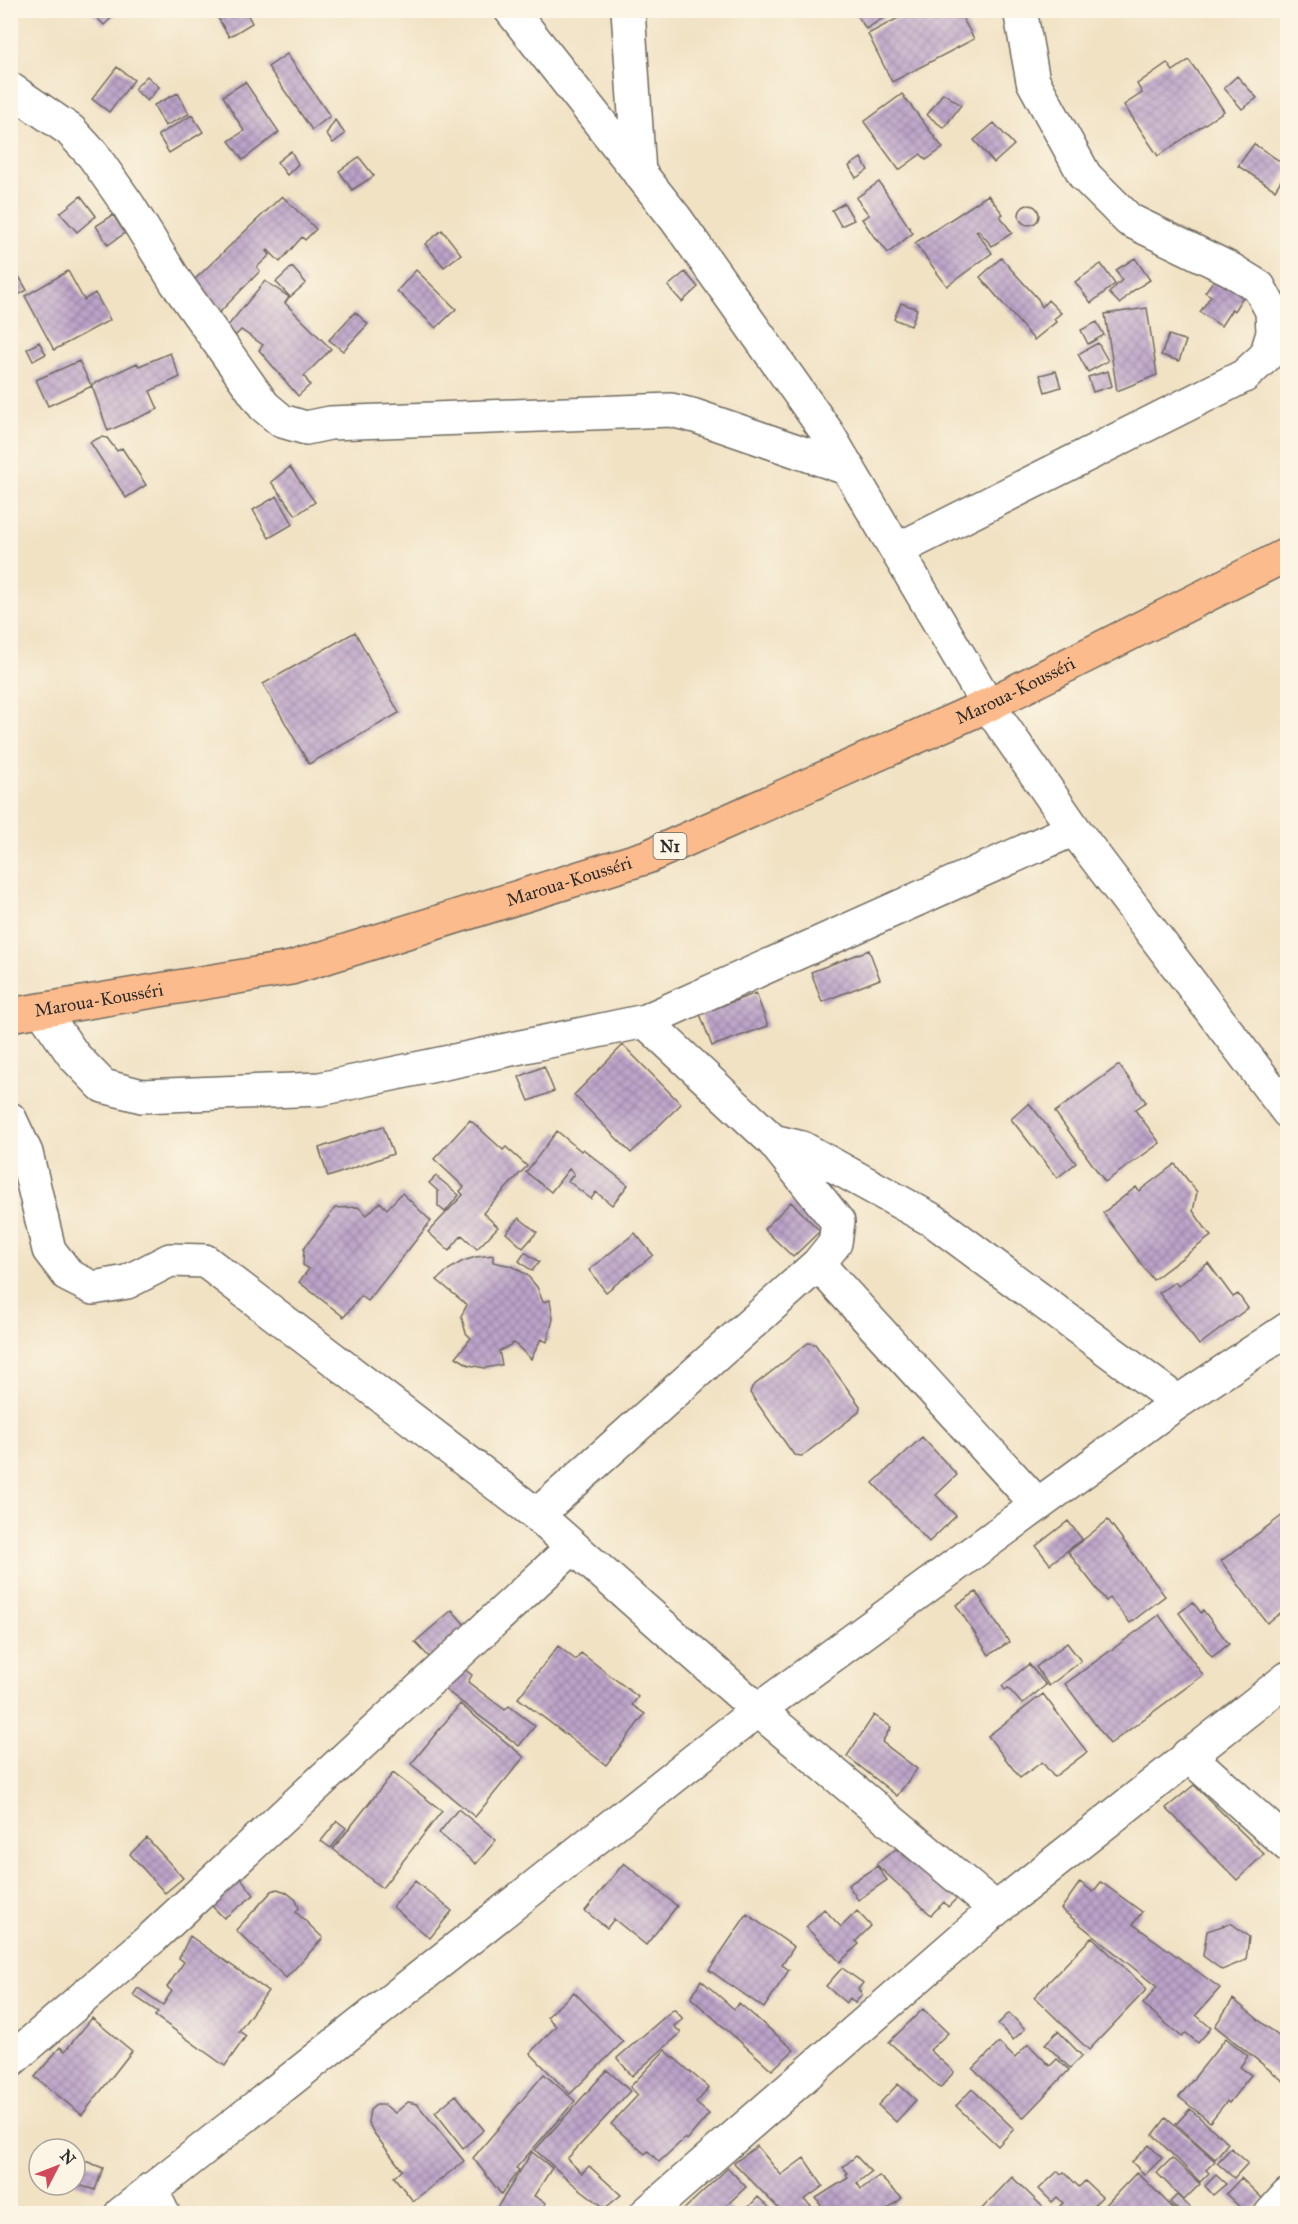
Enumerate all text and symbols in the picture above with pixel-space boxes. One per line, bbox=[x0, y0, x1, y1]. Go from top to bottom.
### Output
street label: Maroua-Kousséri bbox=[952, 652, 1079, 729]
road number: N1 bbox=[654, 833, 686, 859]
street label: Maroua-Kousséri bbox=[503, 851, 634, 911]
street label: Maroua-Kousséri bbox=[33, 979, 165, 1022]
north arrow bbox=[27, 2137, 87, 2197]
text: N bbox=[56, 2146, 80, 2169]

